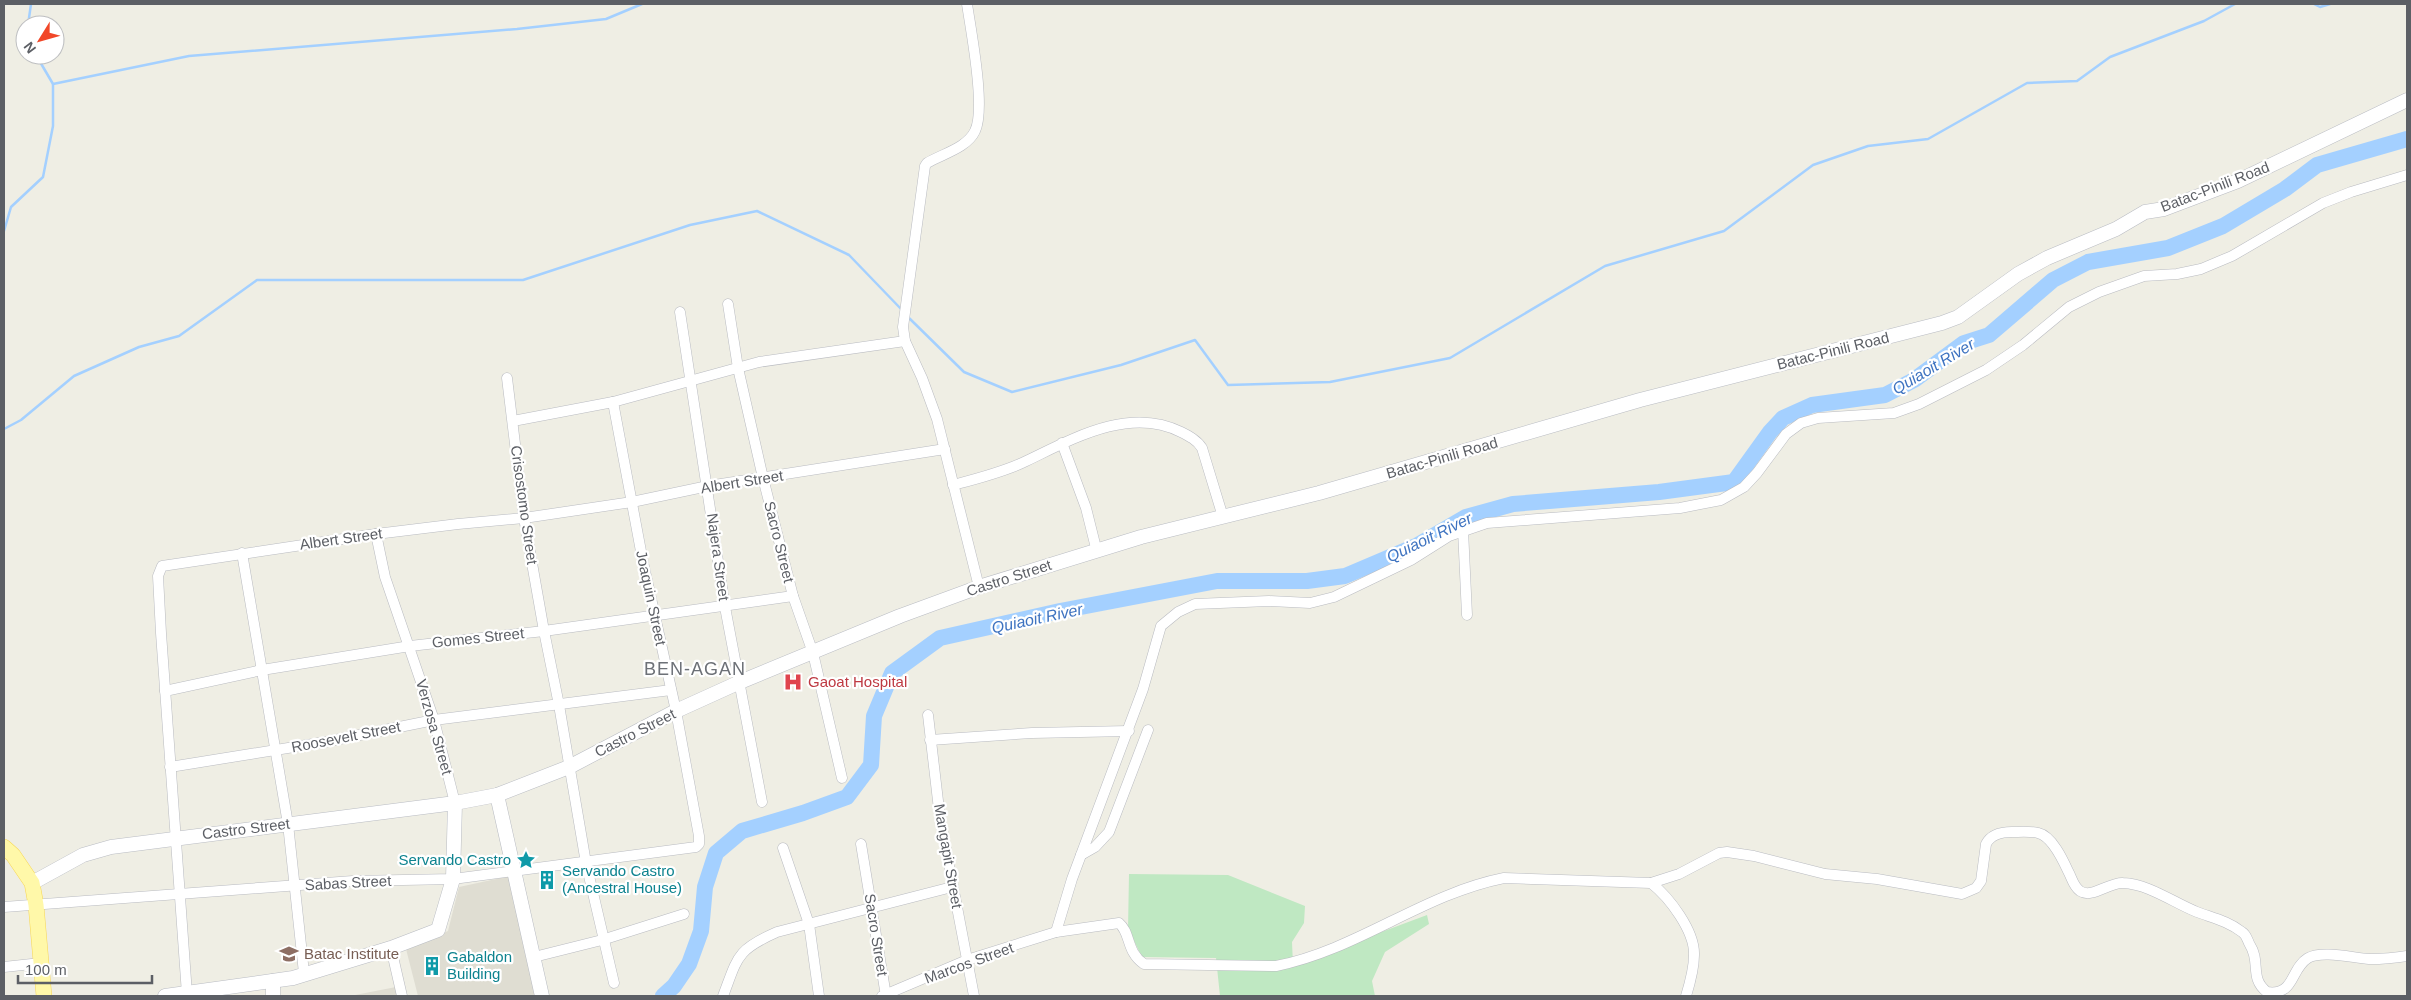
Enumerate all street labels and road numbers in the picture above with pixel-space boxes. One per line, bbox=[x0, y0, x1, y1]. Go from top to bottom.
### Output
street label: Batac-Pinili Road bbox=[2158, 158, 2272, 215]
street label: Batac-Pinili Road bbox=[1775, 328, 1891, 373]
street label: Batac-Pinili Road bbox=[1384, 433, 1500, 482]
street label: Crisostomo Street bbox=[508, 444, 541, 566]
street label: Albert Street bbox=[699, 466, 785, 496]
street label: Sacro Street bbox=[761, 499, 798, 585]
street label: Najera Street bbox=[704, 512, 733, 603]
street label: Albert Street bbox=[298, 524, 384, 553]
street label: Joaquin Street bbox=[633, 549, 670, 648]
street label: Castro Street bbox=[964, 556, 1054, 599]
street label: Gomes Street bbox=[431, 624, 526, 651]
street label: Verzosa Street bbox=[413, 677, 456, 777]
street label: Castro Street bbox=[592, 705, 679, 760]
street label: Roosevelt Street bbox=[290, 717, 403, 755]
street label: Mangapit Street bbox=[931, 802, 966, 910]
street label: Castro Street bbox=[201, 815, 292, 842]
street label: Sabas Street bbox=[304, 872, 393, 893]
street label: Sacro Street bbox=[862, 892, 892, 978]
street label: Marcos Street bbox=[922, 938, 1016, 986]

